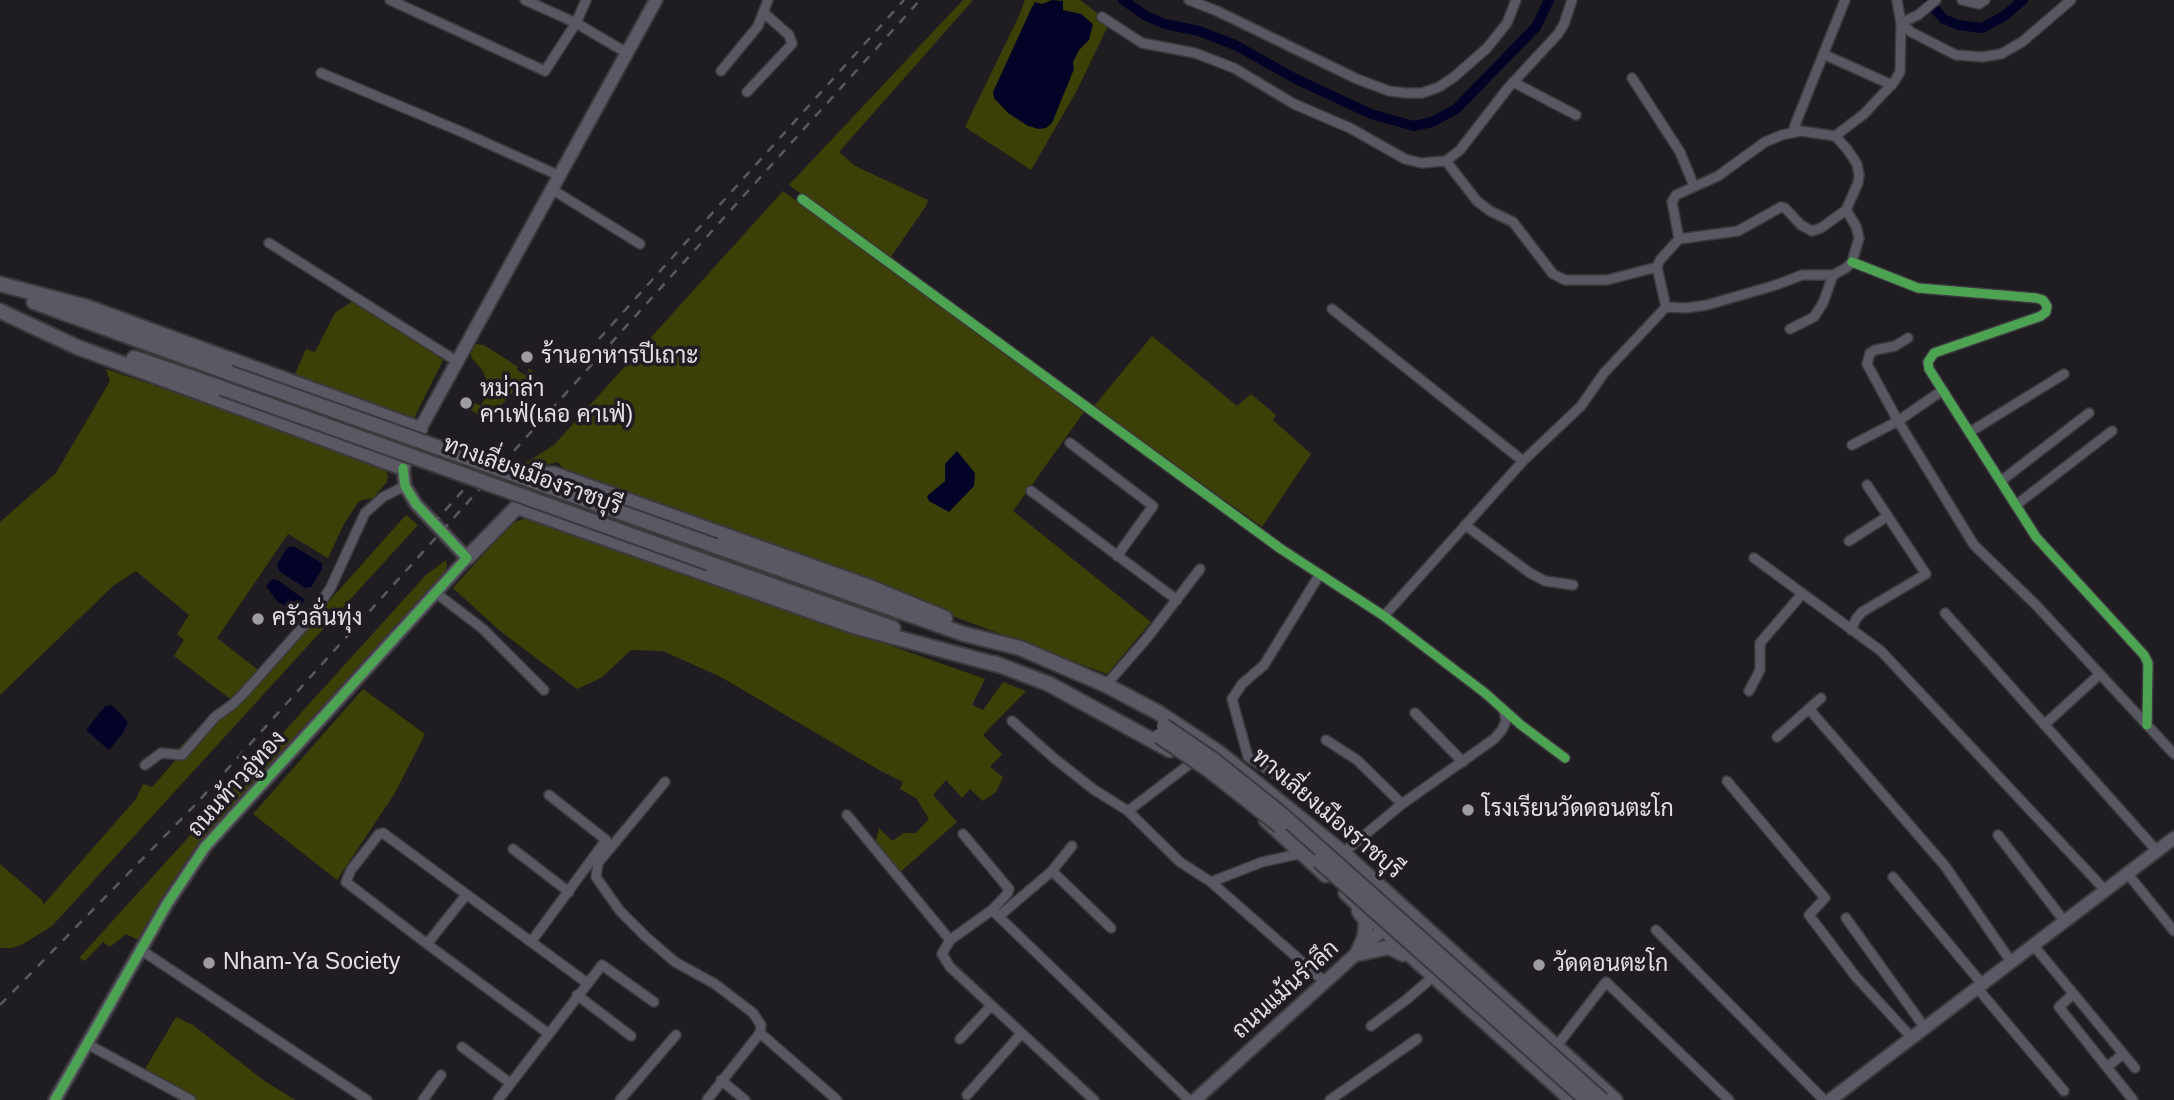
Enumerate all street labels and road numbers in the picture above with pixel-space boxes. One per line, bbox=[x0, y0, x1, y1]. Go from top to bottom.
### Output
street label: ทางเลี่ยงเมืองราชบุรี bbox=[439, 431, 625, 521]
street label: ถนนท้าวอู่ทอง bbox=[182, 725, 292, 843]
street label: ทางเลี่ยงเมืองราชบุรี bbox=[1246, 743, 1408, 885]
street label: ถนนแม้นรำลึก bbox=[1227, 935, 1345, 1045]

